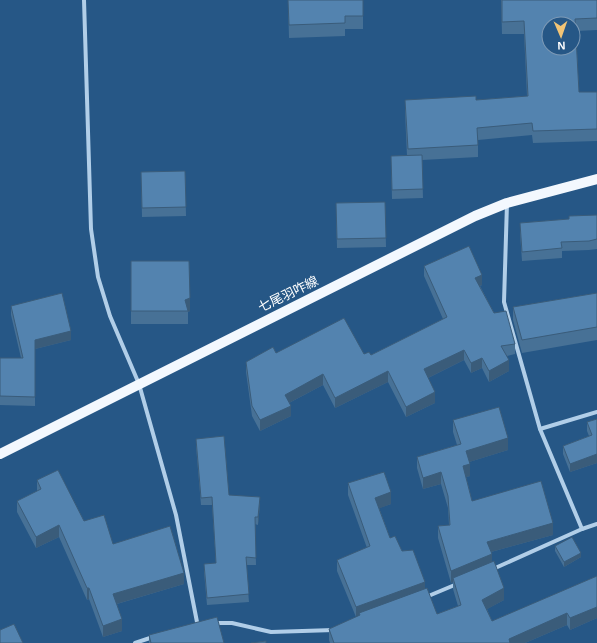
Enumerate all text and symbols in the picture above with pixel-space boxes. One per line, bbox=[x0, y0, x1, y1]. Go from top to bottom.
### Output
north arrow bbox=[541, 16, 581, 56]
text: N bbox=[557, 40, 566, 52]
street label: 七尾羽咋線 bbox=[255, 273, 321, 315]

